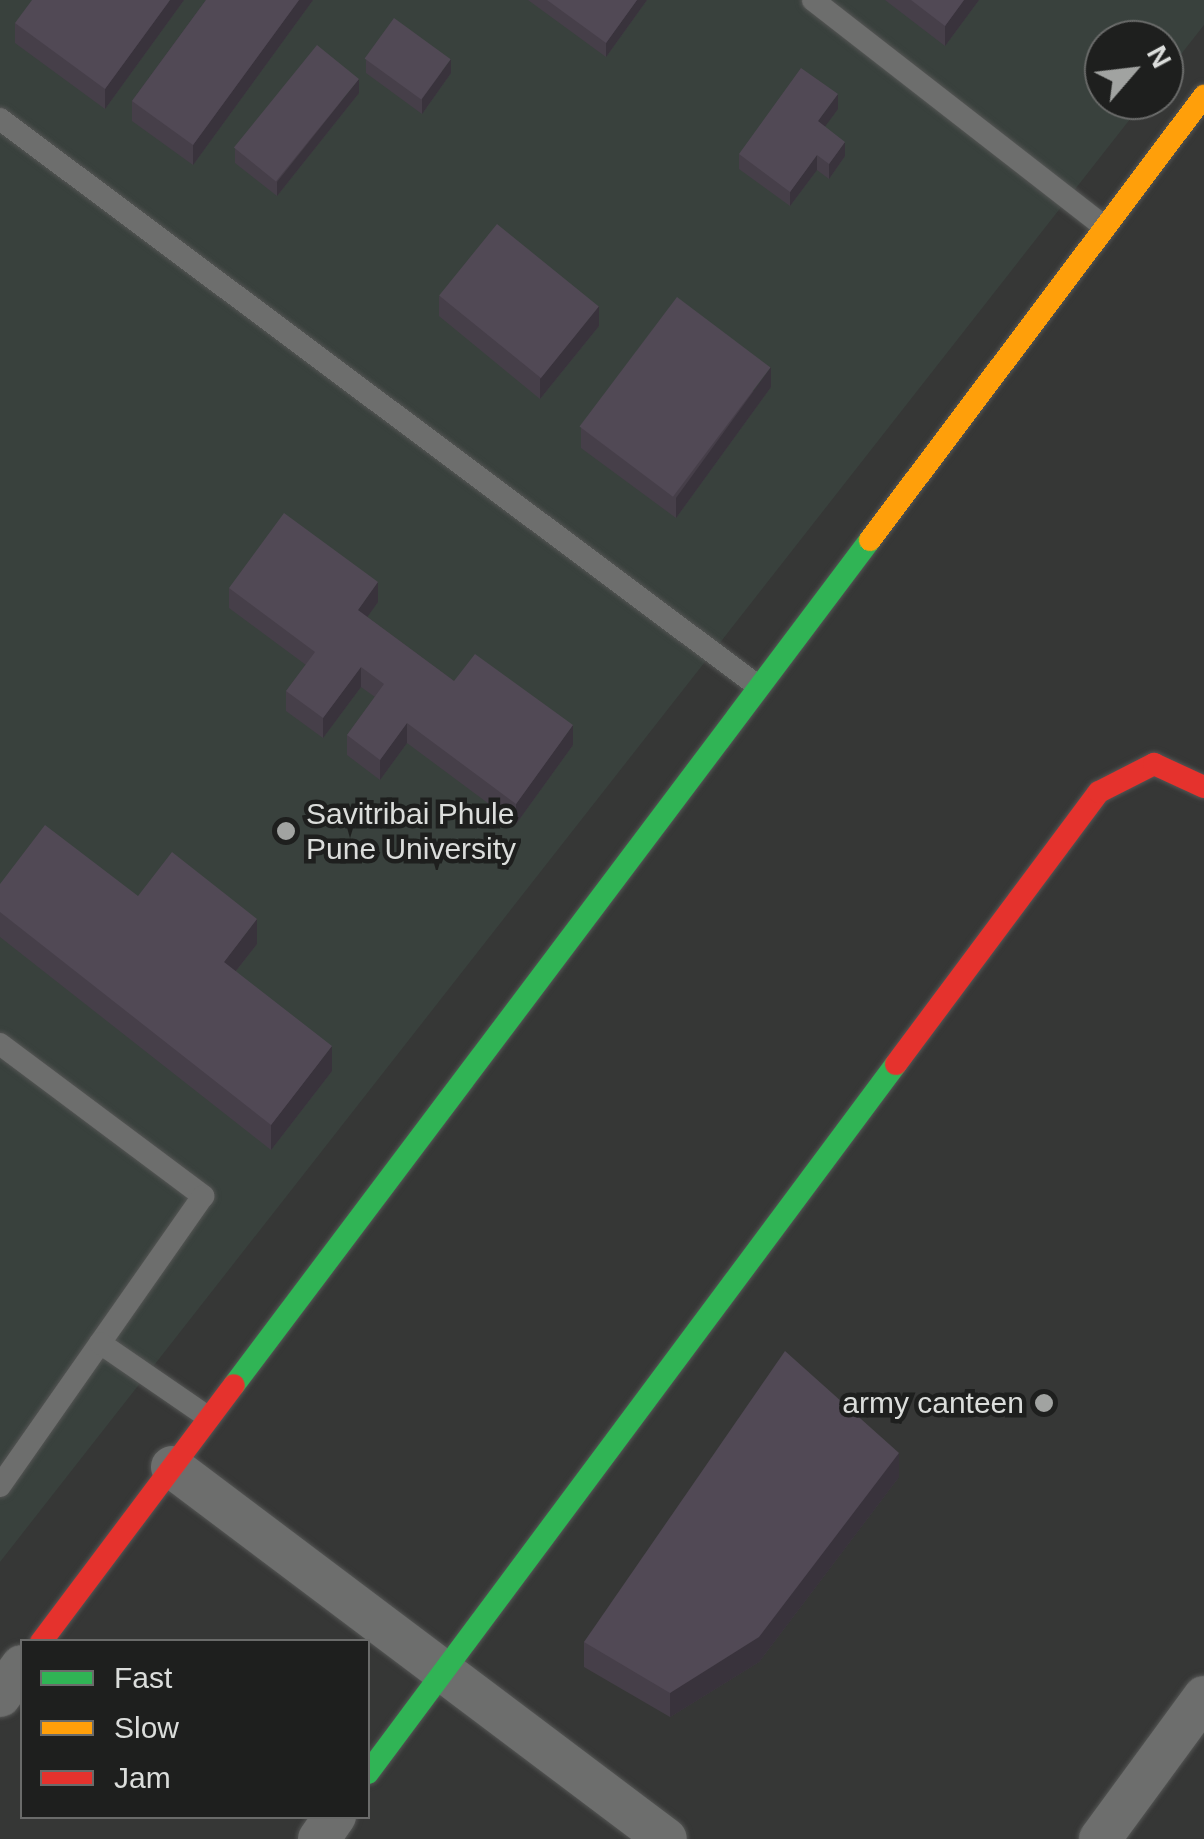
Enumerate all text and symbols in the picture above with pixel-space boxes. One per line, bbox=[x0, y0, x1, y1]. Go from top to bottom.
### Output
north arrow bbox=[1084, 20, 1184, 120]
text: N bbox=[1141, 40, 1178, 73]
place label: Savitribai Phule Pune University bbox=[306, 796, 516, 866]
marker: Savitribai Phule Pune University bbox=[275, 820, 297, 842]
place label: army canteen bbox=[842, 1385, 1024, 1421]
marker: army canteen bbox=[1033, 1392, 1055, 1414]
legend bbox=[20, 1639, 370, 1819]
text: Fast bbox=[114, 1661, 172, 1694]
text: Slow bbox=[114, 1711, 179, 1744]
text: Jam bbox=[114, 1761, 171, 1794]

